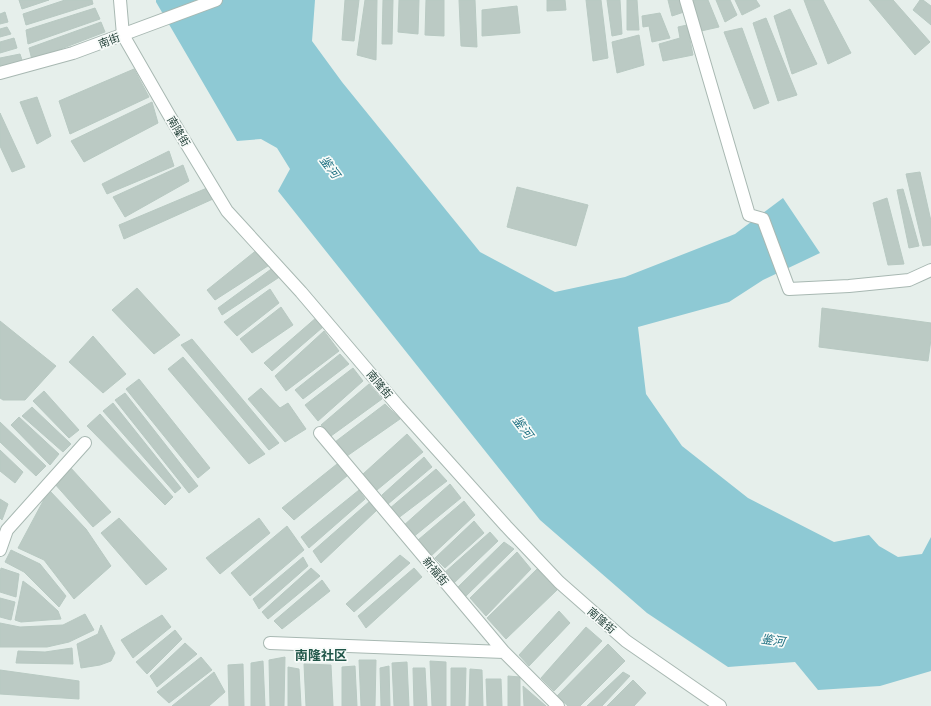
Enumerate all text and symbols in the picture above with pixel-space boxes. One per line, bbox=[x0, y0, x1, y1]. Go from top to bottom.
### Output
street label: 南街 bbox=[96, 29, 122, 51]
street label: 南隆街 bbox=[164, 113, 194, 149]
water label: 鉴河 bbox=[316, 152, 345, 183]
street label: 南隆街 bbox=[364, 367, 396, 401]
water label: 鉴河 bbox=[509, 412, 538, 443]
street label: 新福街 bbox=[420, 554, 452, 588]
street label: 南隆街 bbox=[585, 604, 619, 636]
water label: 鉴河 bbox=[760, 630, 788, 650]
district label: 南隆社区 bbox=[295, 646, 347, 664]

